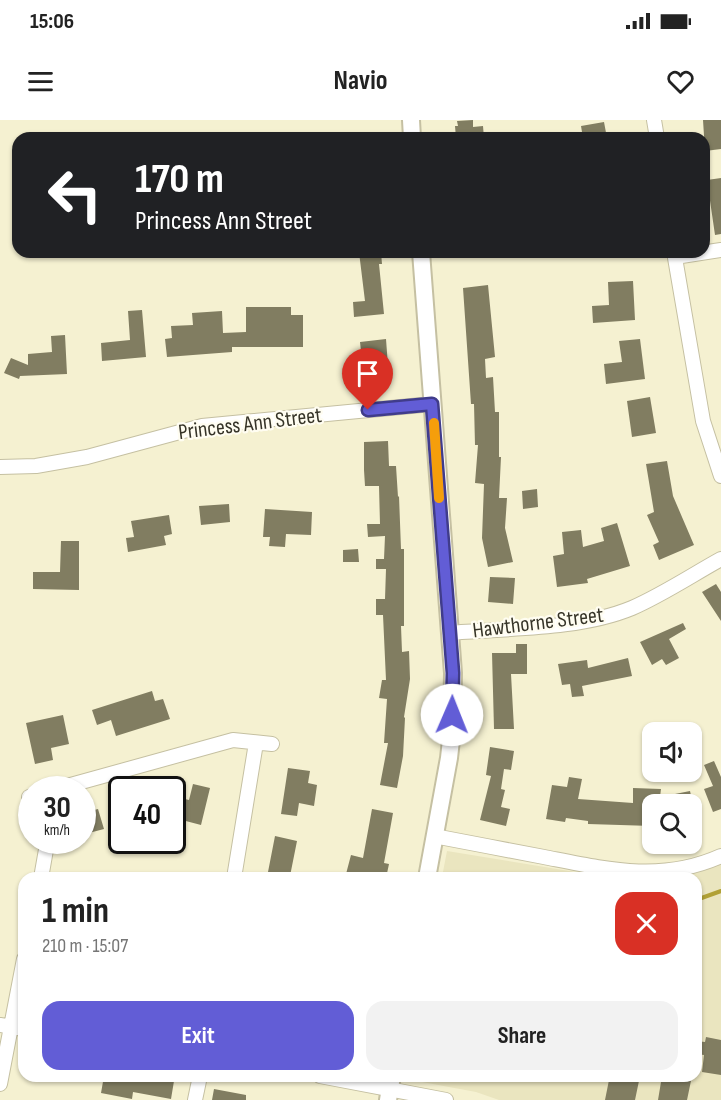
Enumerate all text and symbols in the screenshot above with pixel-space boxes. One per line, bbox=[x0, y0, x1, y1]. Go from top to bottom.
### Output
text: 15:06 bbox=[30, 8, 74, 35]
icon: menu bbox=[24, 65, 57, 98]
text: Navio bbox=[334, 65, 387, 97]
icon: heart bbox=[664, 65, 697, 98]
text: 170 m bbox=[135, 154, 224, 205]
icon: left bbox=[36, 156, 114, 234]
text: Princess Ann Street bbox=[135, 205, 312, 237]
pin bbox=[342, 348, 393, 410]
icon: arrive bbox=[351, 357, 384, 390]
street label: Princess Ann Street bbox=[177, 402, 324, 446]
street label: Hawthorne Street bbox=[471, 602, 605, 644]
position arrow bbox=[420, 683, 484, 747]
map controls bbox=[642, 722, 702, 854]
button: sound bbox=[642, 722, 702, 782]
speed limit sign: 40 bbox=[108, 776, 186, 854]
text: 30 bbox=[43, 790, 71, 826]
button: search bbox=[642, 794, 702, 854]
text: km/h bbox=[44, 821, 70, 840]
text: 1 min bbox=[42, 890, 109, 933]
button: close bbox=[615, 892, 678, 955]
text: 210 m · 15:07 bbox=[42, 934, 128, 958]
button: Exit bbox=[42, 1001, 354, 1070]
button: Share bbox=[366, 1001, 678, 1070]

